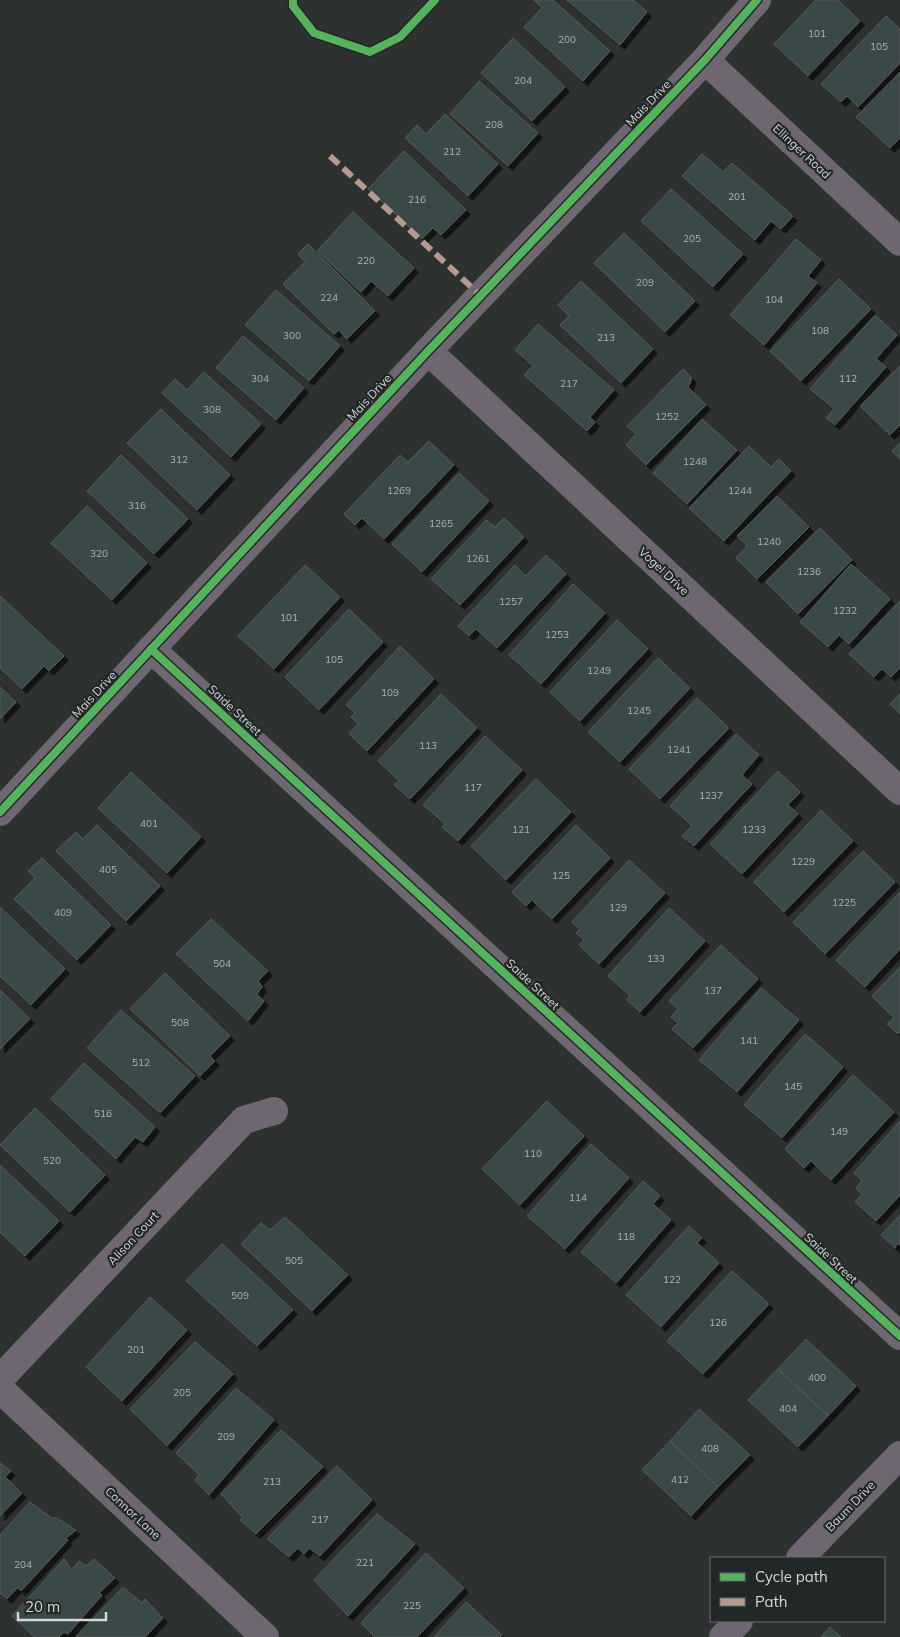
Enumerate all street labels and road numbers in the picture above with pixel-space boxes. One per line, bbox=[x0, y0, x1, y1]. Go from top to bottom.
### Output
street label: Mais Drive bbox=[622, 77, 674, 129]
street label: Ellinger Road bbox=[770, 121, 834, 181]
street label: Mais Drive bbox=[344, 371, 394, 423]
street label: Vogel Drive bbox=[636, 544, 692, 598]
street label: Mais Drive bbox=[69, 668, 119, 720]
street label: Saide Street bbox=[205, 681, 265, 739]
street label: Saide Street bbox=[503, 955, 563, 1013]
street label: Alison Court bbox=[104, 1208, 162, 1268]
street label: Saide Street bbox=[801, 1229, 861, 1287]
street label: Baum Drive bbox=[822, 1477, 878, 1535]
street label: Connor Lane bbox=[102, 1484, 164, 1542]

